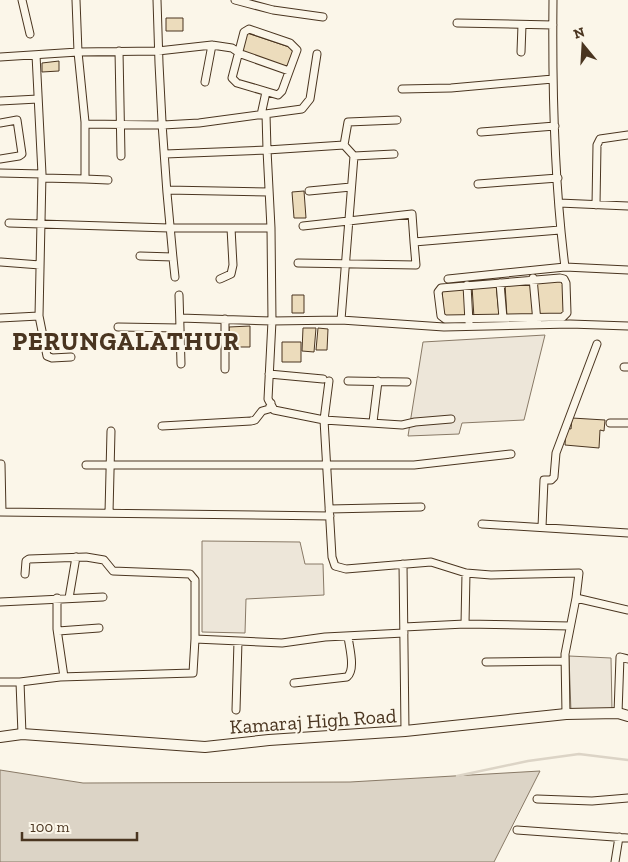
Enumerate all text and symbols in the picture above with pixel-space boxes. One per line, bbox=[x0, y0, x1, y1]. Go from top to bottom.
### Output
north arrow bbox=[558, 20, 608, 70]
text: N bbox=[571, 23, 587, 43]
district label: PERUNGALATHUR bbox=[12, 326, 240, 356]
street label: Kamaraj High Road bbox=[229, 703, 397, 739]
scale bar bbox=[22, 810, 138, 842]
text: 100 m bbox=[30, 818, 69, 836]

